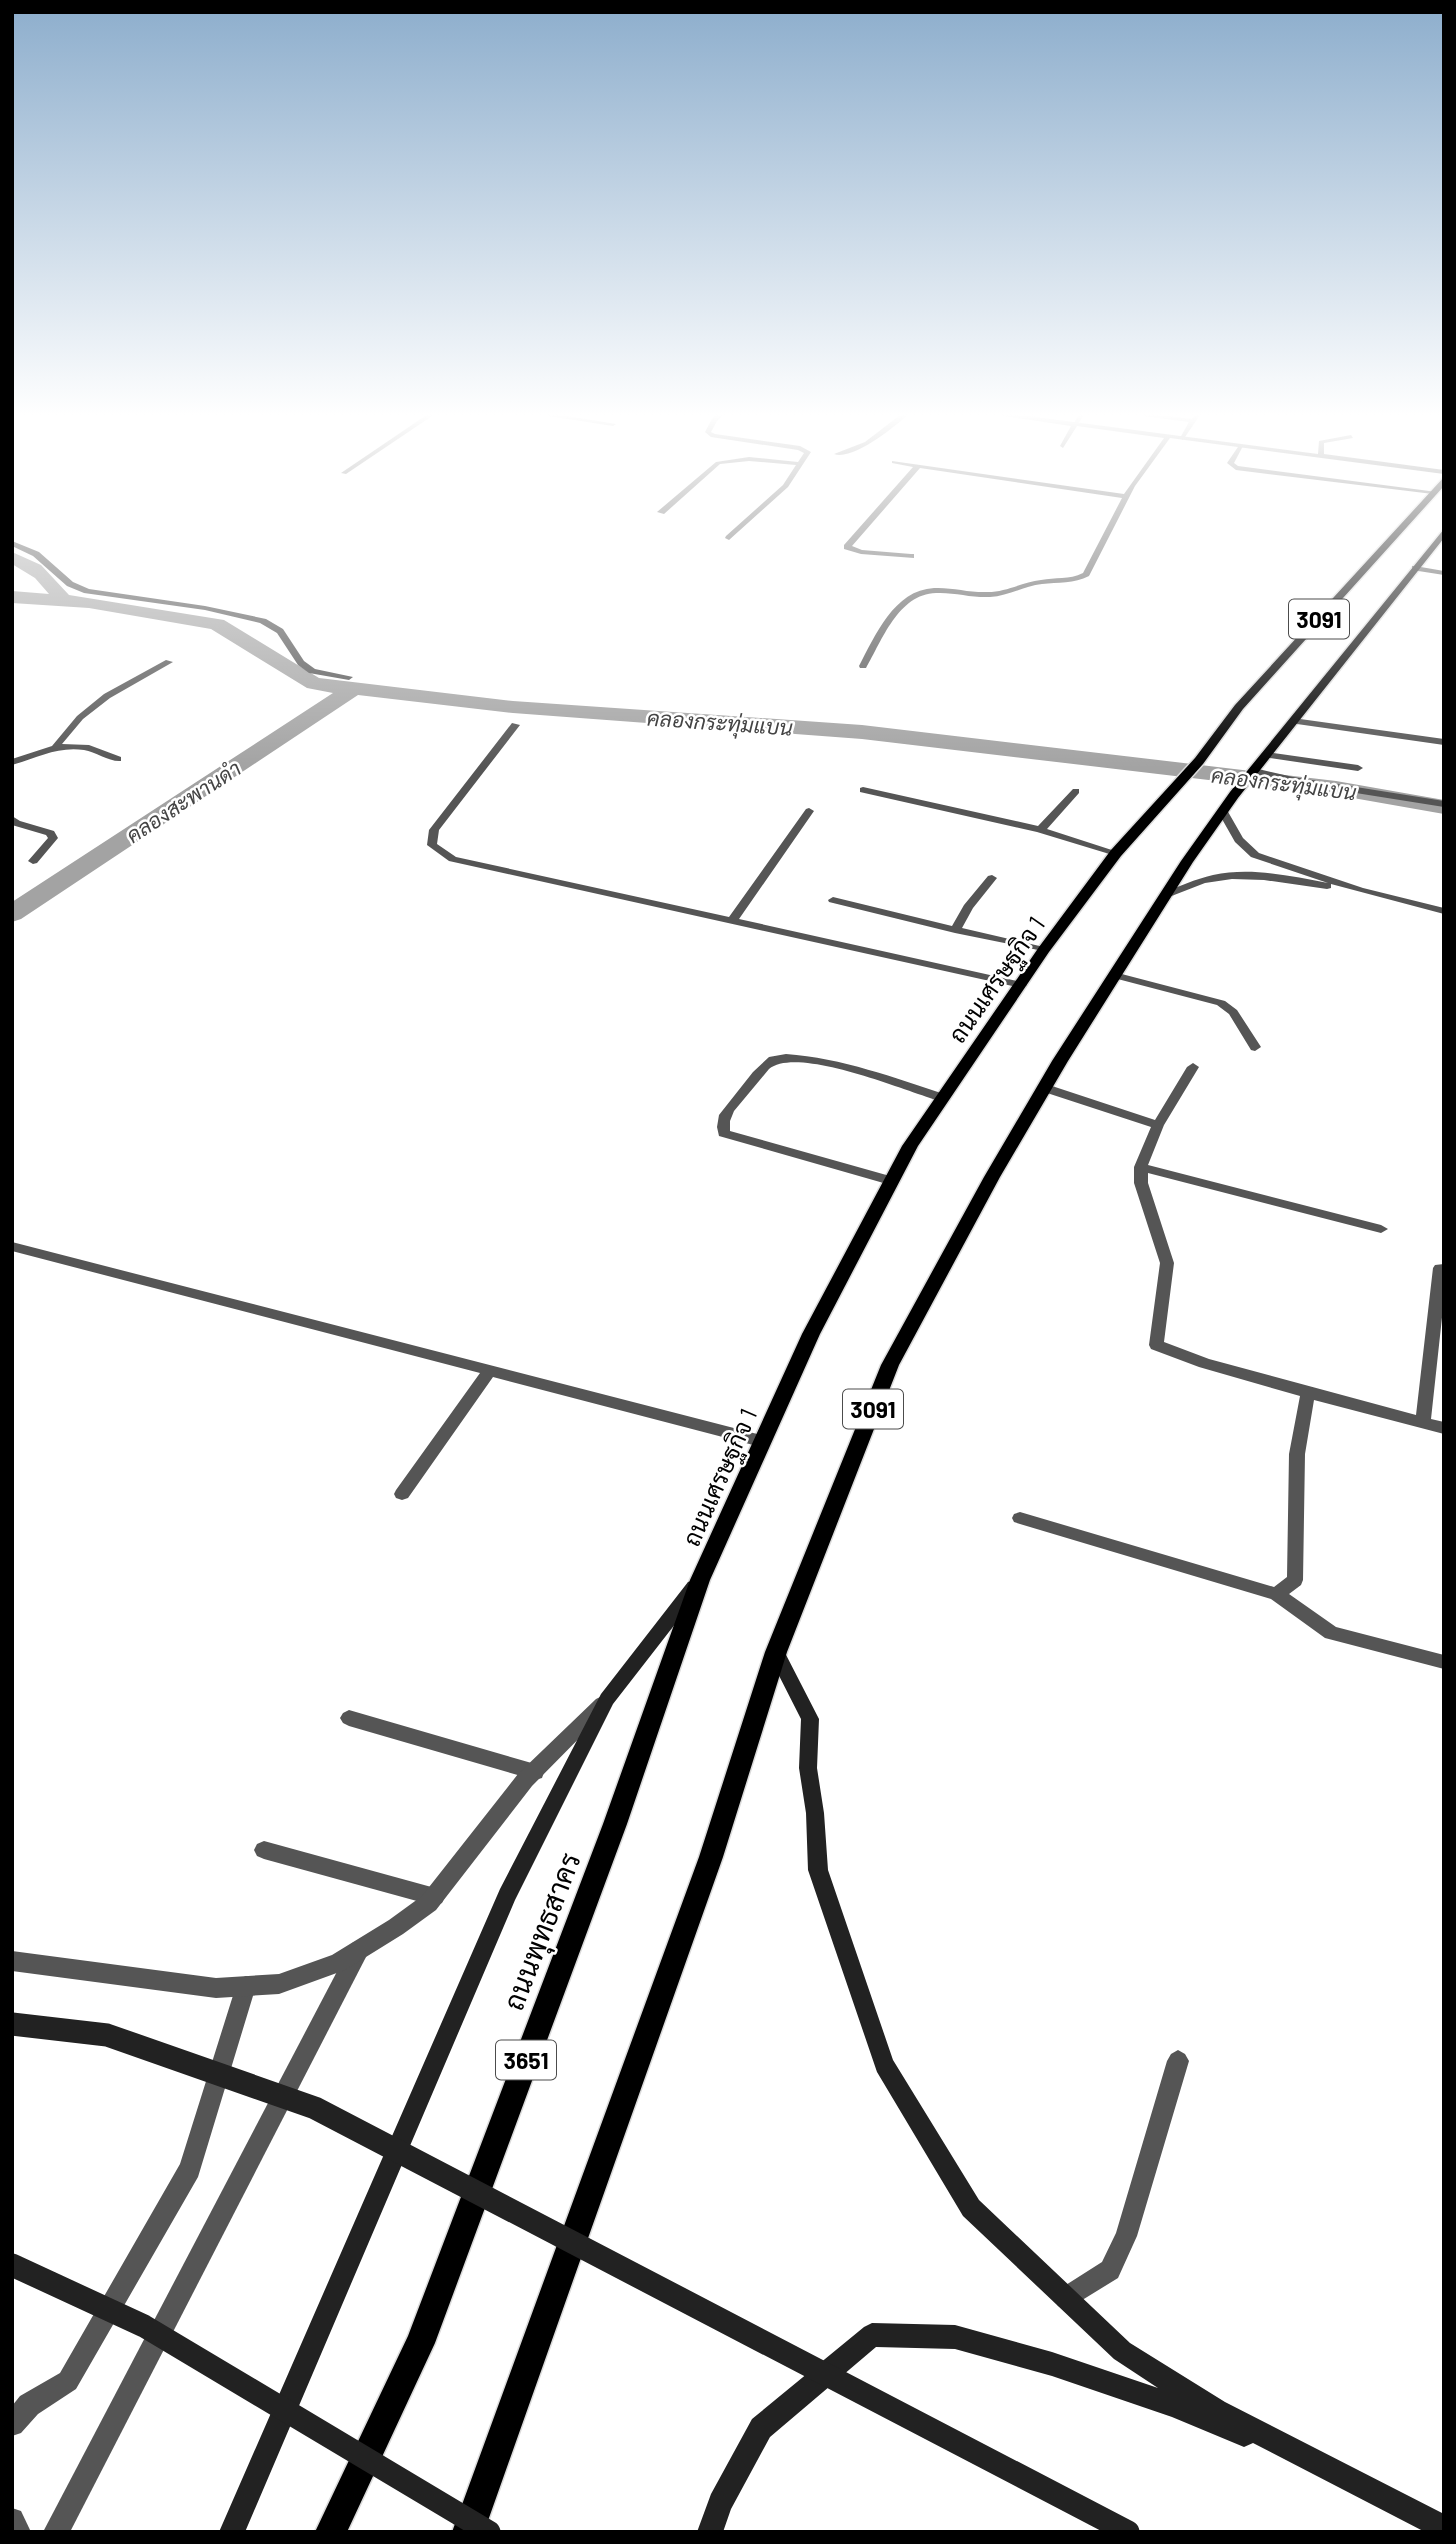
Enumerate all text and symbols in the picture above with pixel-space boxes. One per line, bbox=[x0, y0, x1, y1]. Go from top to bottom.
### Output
road number: 3091 bbox=[1289, 600, 1349, 638]
water label: คลองกระทุ่มแบน bbox=[646, 704, 794, 743]
water label: คลองสะพานดำ bbox=[121, 755, 245, 847]
water label: คลองกระทุ่มแบน bbox=[1210, 762, 1359, 807]
street label: ถนนเศรษฐกิจ 1 bbox=[942, 910, 1053, 1049]
road number: 3091 bbox=[843, 1390, 903, 1428]
street label: ถนนเศรษฐกิจ 1 bbox=[676, 1404, 765, 1552]
street label: ถนนพุทธสาคร bbox=[495, 1847, 590, 2016]
road number: 3651 bbox=[496, 2040, 556, 2080]

